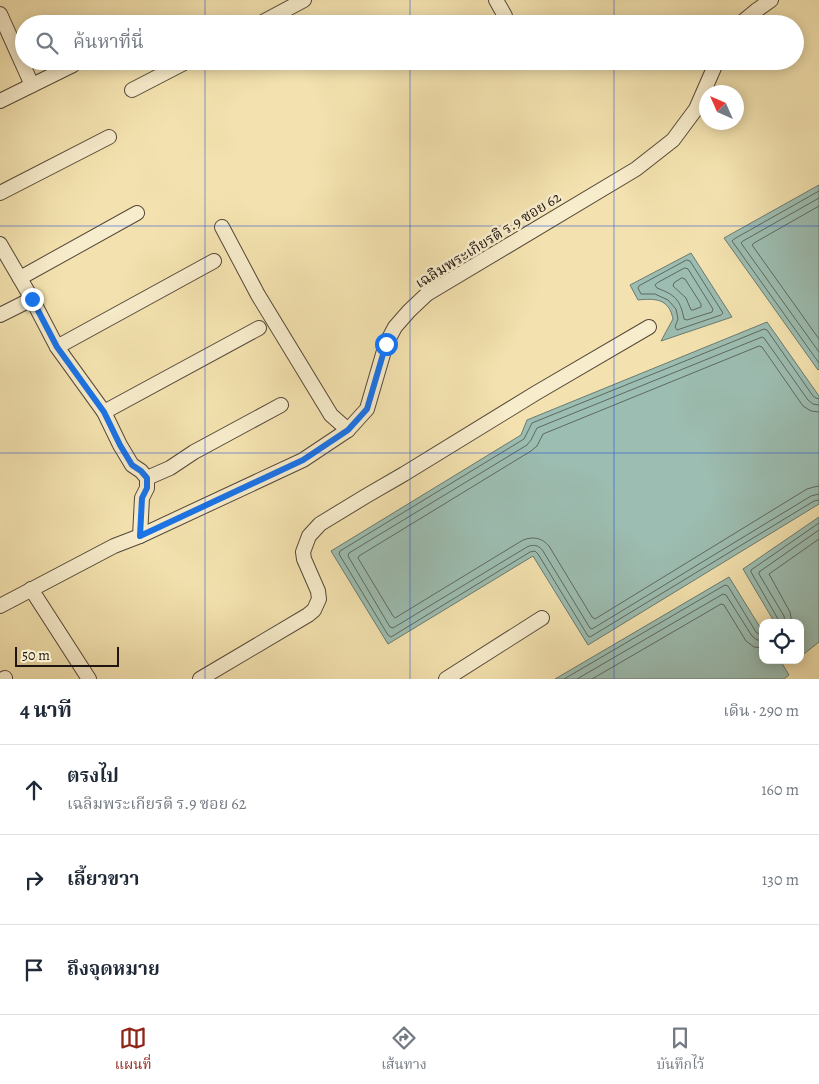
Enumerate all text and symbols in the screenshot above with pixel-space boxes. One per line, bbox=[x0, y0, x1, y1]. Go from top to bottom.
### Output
search box bbox=[15, 15, 804, 70]
icon: search bbox=[33, 29, 61, 57]
text: ค้นหาที่นี่ bbox=[73, 29, 144, 55]
north arrow bbox=[699, 85, 744, 130]
street label: เฉลิมพระเกียรติ ร.9 ซอย 62 bbox=[411, 187, 565, 293]
route end bbox=[21, 288, 44, 311]
route start bbox=[375, 333, 398, 356]
map controls bbox=[759, 619, 804, 664]
button: locate bbox=[759, 619, 804, 664]
scale bar bbox=[15, 644, 119, 667]
text: 50 m bbox=[22, 646, 50, 665]
text: 4 นาที bbox=[20, 696, 72, 724]
text: เดิน · 290 m bbox=[723, 700, 799, 722]
text: ตรงไป bbox=[67, 763, 119, 789]
icon: ahead bbox=[20, 776, 48, 804]
text: 160 m bbox=[761, 779, 799, 801]
text: เฉลิมพระเกียรติ ร.9 ซอย 62 bbox=[67, 793, 246, 815]
icon: right bbox=[20, 866, 48, 894]
text: เลี้ยวขวา bbox=[67, 866, 139, 892]
text: 130 m bbox=[762, 869, 799, 891]
icon: arrive bbox=[20, 956, 48, 984]
text: ถึงจุดหมาย bbox=[67, 956, 160, 982]
tab: แผนที่ bbox=[115, 1024, 152, 1076]
tab: เส้นทาง bbox=[381, 1024, 427, 1076]
tab: บันทึกไว้ bbox=[656, 1024, 704, 1076]

